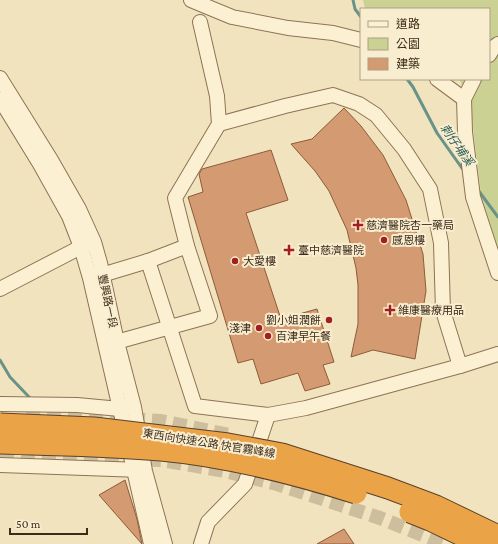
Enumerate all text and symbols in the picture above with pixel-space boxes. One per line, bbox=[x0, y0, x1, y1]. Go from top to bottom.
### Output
legend bbox=[360, 8, 490, 80]
text: 道路 bbox=[396, 17, 420, 31]
text: 公園 bbox=[396, 37, 420, 51]
text: 建築 bbox=[396, 57, 420, 71]
water label: 刺仔埔溪 bbox=[437, 121, 478, 170]
place label: 慈濟醫院杏一藥局 bbox=[366, 219, 454, 231]
marker: 慈濟醫院杏一藥局 bbox=[353, 220, 363, 230]
place label: 感恩樓 bbox=[392, 234, 425, 246]
marker: 感恩樓 bbox=[379, 235, 389, 245]
marker: 臺中慈濟醫院 bbox=[283, 244, 295, 256]
place label: 臺中慈濟醫院 bbox=[298, 244, 364, 256]
place label: 大愛樓 bbox=[243, 255, 276, 267]
marker: 大愛樓 bbox=[230, 256, 240, 266]
street label: 豐興路一段 bbox=[96, 273, 120, 329]
place label: 維康醫療用品 bbox=[398, 304, 464, 316]
marker: 維康醫療用品 bbox=[385, 305, 395, 315]
place label: 劉小姐潤餅 bbox=[266, 314, 321, 326]
marker: 劉小姐潤餅 bbox=[324, 315, 334, 325]
place label: 淺津 bbox=[229, 322, 251, 334]
marker: 淺津 bbox=[254, 323, 264, 333]
place label: 百津早午餐 bbox=[276, 330, 331, 342]
marker: 百津早午餐 bbox=[263, 331, 273, 341]
street label: 東西向快速公路 快官霧峰線 bbox=[142, 427, 276, 459]
scale bar bbox=[10, 510, 87, 536]
text: 50 m bbox=[16, 517, 41, 531]

